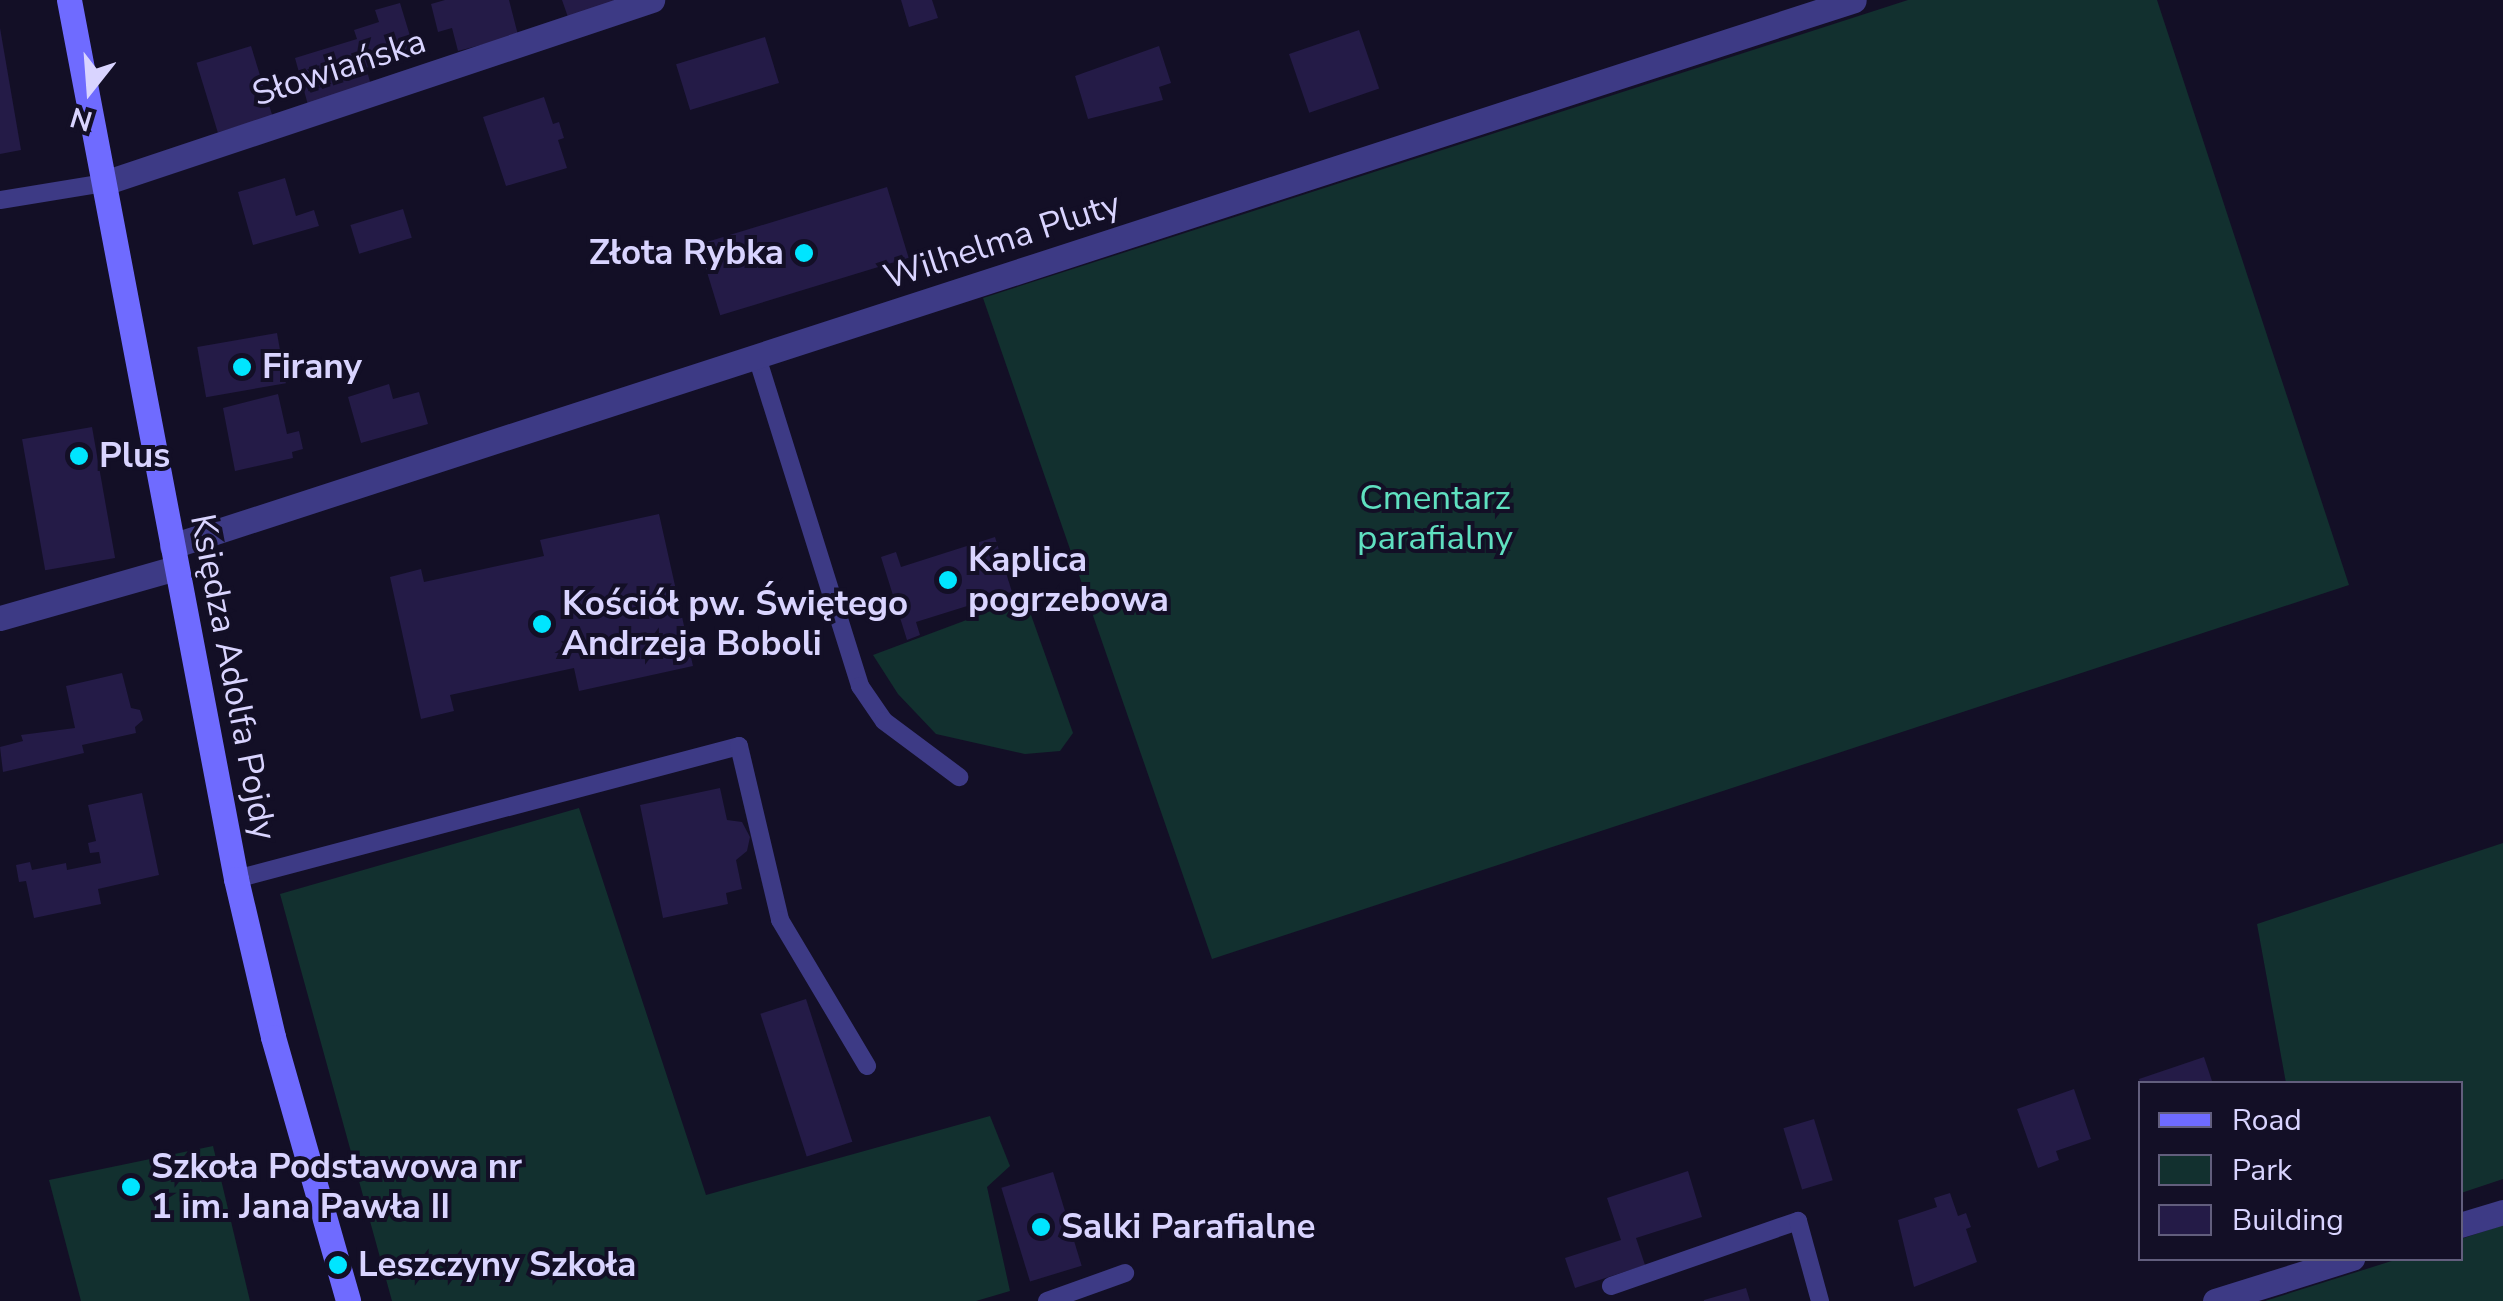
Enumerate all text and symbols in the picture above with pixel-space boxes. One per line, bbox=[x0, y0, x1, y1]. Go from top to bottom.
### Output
street label: Słowiańska bbox=[247, 20, 431, 116]
north arrow bbox=[40, 40, 140, 140]
text: N bbox=[66, 97, 97, 140]
street label: Wilhelma Pluty bbox=[879, 183, 1125, 299]
place label: Złota Rybka bbox=[589, 232, 784, 274]
marker: Złota Rybka bbox=[793, 242, 815, 264]
place label: Firany bbox=[262, 346, 362, 388]
marker: Firany bbox=[231, 356, 253, 378]
place label: Plus bbox=[99, 435, 170, 477]
marker: Plus bbox=[68, 445, 90, 467]
park label: Cmentarz parafialny bbox=[1357, 477, 1513, 559]
street label: Księdza Adolfa Pojdy bbox=[181, 511, 285, 843]
place label: Kaplica pogrzebowa bbox=[968, 539, 1169, 621]
marker: Kaplica pogrzebowa bbox=[937, 569, 959, 591]
place label: Kościół pw. Świętego Andrzeja Boboli bbox=[562, 583, 908, 665]
marker: Kościół pw. Świętego Andrzeja Boboli bbox=[531, 613, 553, 635]
legend bbox=[2138, 1081, 2463, 1261]
text: Road bbox=[2232, 1100, 2302, 1141]
place label: Szkoła Podstawowa nr 1 im. Jana Pawła II bbox=[151, 1146, 522, 1228]
text: Park bbox=[2232, 1150, 2292, 1191]
marker: Szkoła Podstawowa nr 1 im. Jana Pawła II bbox=[120, 1176, 142, 1198]
text: Building bbox=[2232, 1200, 2344, 1241]
place label: Salki Parafialne bbox=[1061, 1206, 1316, 1248]
marker: Salki Parafialne bbox=[1030, 1216, 1052, 1238]
place label: Leszczyny Szkoła bbox=[358, 1244, 636, 1286]
marker: Leszczyny Szkoła bbox=[327, 1254, 349, 1276]

